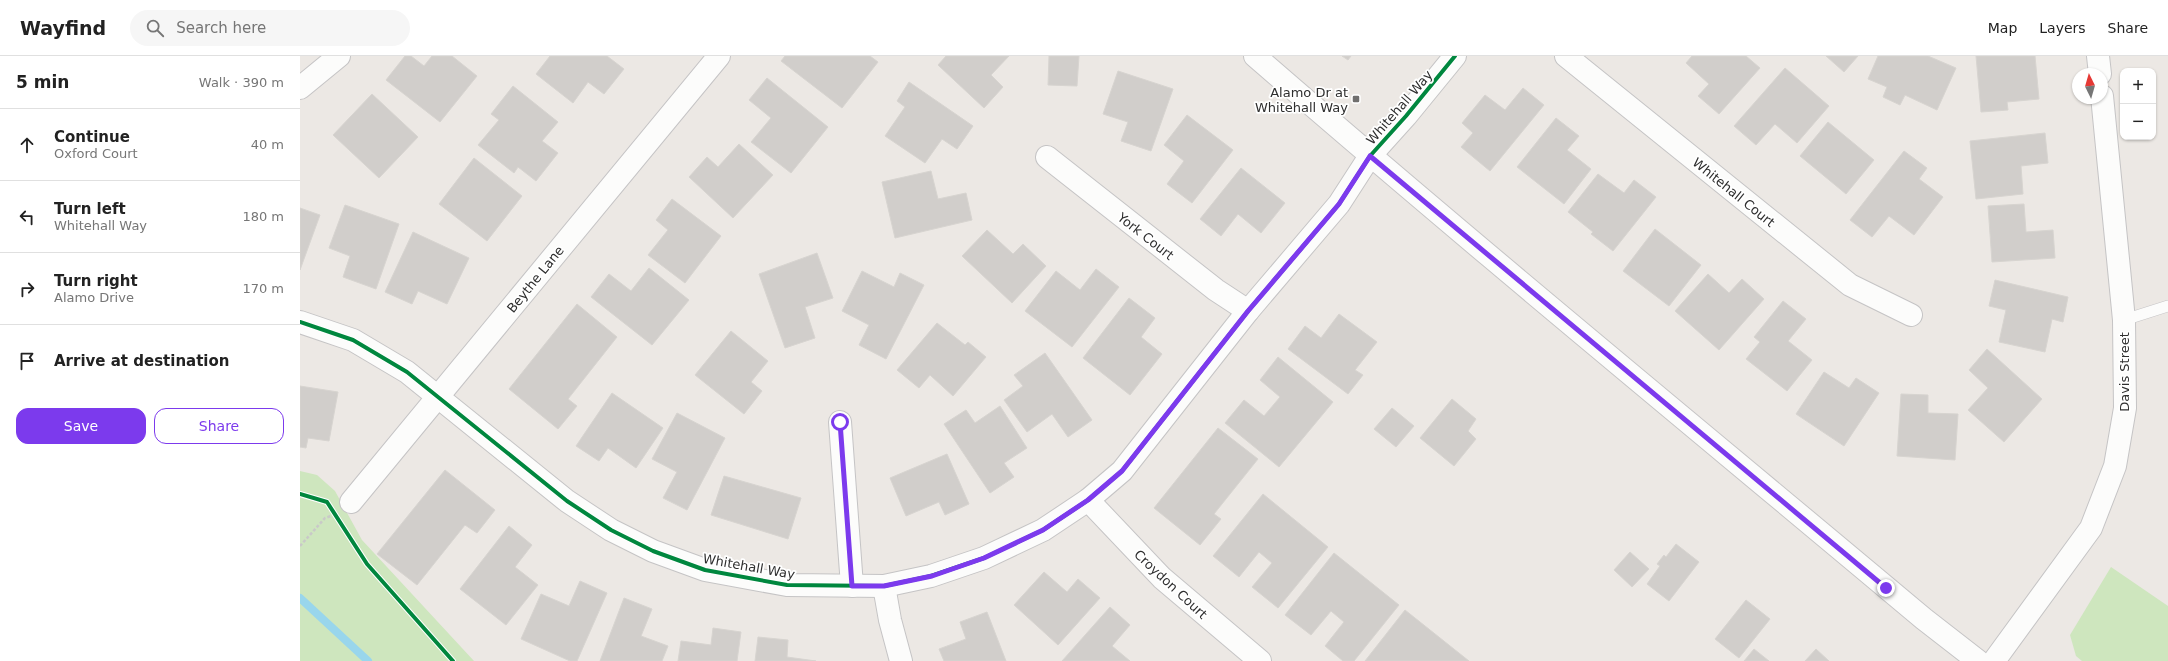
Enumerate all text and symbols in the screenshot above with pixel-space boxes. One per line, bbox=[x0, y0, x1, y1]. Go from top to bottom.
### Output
search box bbox=[130, 10, 410, 46]
text: Wayfind bbox=[20, 17, 106, 39]
icon: search bbox=[144, 17, 166, 39]
text: Search here bbox=[176, 19, 266, 37]
text: Map bbox=[1988, 20, 2017, 36]
text: Layers bbox=[2039, 20, 2086, 36]
text: Share bbox=[2108, 20, 2148, 36]
street label: Whitehall Way bbox=[1363, 67, 1436, 147]
north arrow bbox=[2072, 68, 2108, 104]
map controls bbox=[2120, 68, 2156, 140]
button: + bbox=[2120, 68, 2156, 104]
text: 5 min bbox=[16, 72, 69, 92]
text: Walk · 390 m bbox=[199, 75, 284, 90]
place label: Alamo Dr at Whitehall Way bbox=[1255, 85, 1348, 115]
marker: Alamo Dr at Whitehall Way bbox=[1351, 94, 1361, 104]
button: − bbox=[2120, 104, 2156, 140]
text: Continue bbox=[54, 128, 130, 146]
icon: ahead bbox=[16, 134, 38, 156]
text: 40 m bbox=[251, 137, 284, 152]
text: Oxford Court bbox=[54, 146, 138, 161]
street label: Whitehall Court bbox=[1690, 155, 1778, 230]
text: Turn left bbox=[54, 200, 126, 218]
icon: left bbox=[16, 206, 38, 228]
text: 180 m bbox=[242, 209, 284, 224]
street label: York Court bbox=[1114, 209, 1177, 263]
text: Whitehall Way bbox=[54, 218, 147, 233]
street label: Beythe Lane bbox=[504, 243, 567, 316]
text: Turn right bbox=[54, 272, 138, 290]
icon: right bbox=[16, 278, 38, 300]
text: 170 m bbox=[242, 281, 284, 296]
text: Alamo Drive bbox=[54, 290, 134, 305]
street label: Davis Street bbox=[2117, 332, 2132, 412]
icon: arrive bbox=[16, 350, 38, 372]
text: Arrive at destination bbox=[54, 352, 229, 370]
button: Save bbox=[16, 408, 146, 444]
button: Share bbox=[154, 408, 284, 444]
route start bbox=[831, 413, 849, 431]
street label: Croydon Court bbox=[1131, 547, 1210, 622]
street label: Whitehall Way bbox=[702, 551, 796, 582]
route end bbox=[1877, 579, 1895, 597]

